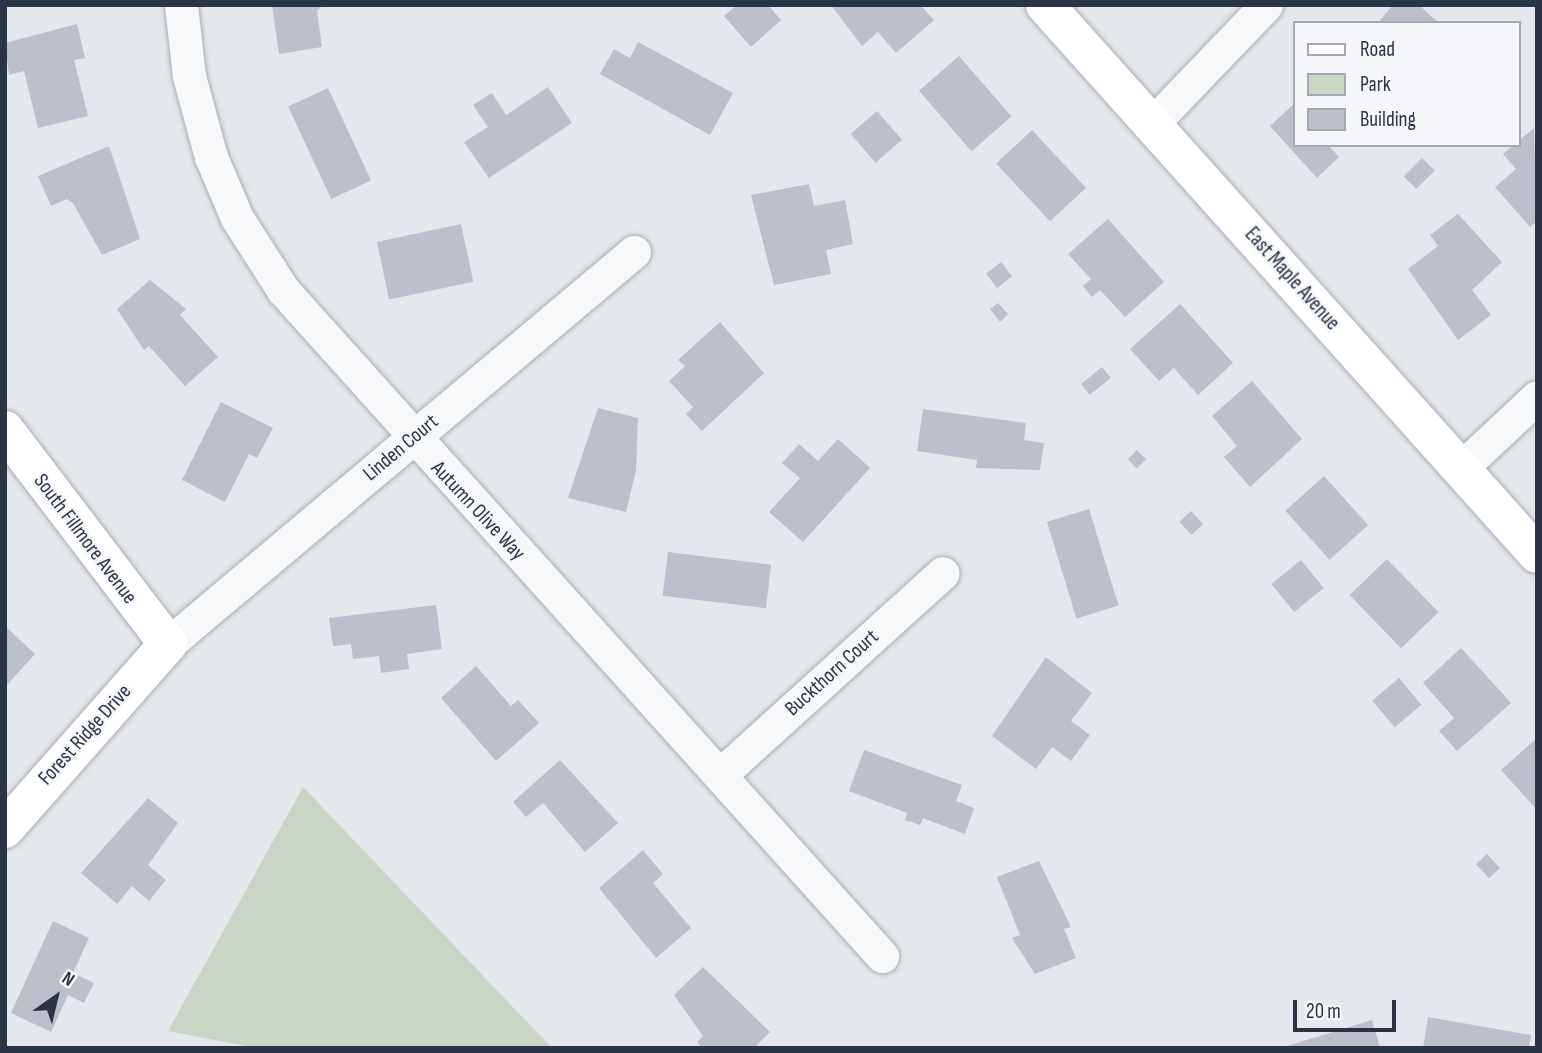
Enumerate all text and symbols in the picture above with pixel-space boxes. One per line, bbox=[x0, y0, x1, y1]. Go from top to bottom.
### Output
legend bbox=[1294, 21, 1521, 147]
text: Road bbox=[1360, 37, 1395, 62]
text: Park bbox=[1360, 72, 1391, 97]
text: Building bbox=[1360, 107, 1416, 132]
street label: East Maple Avenue bbox=[1239, 222, 1345, 336]
street label: Linden Court bbox=[358, 409, 444, 487]
street label: Autumn Olive Way bbox=[426, 456, 530, 566]
street label: South Fillmore Avenue bbox=[28, 469, 142, 609]
street label: Buckthorn Court bbox=[780, 624, 884, 722]
street label: Forest Ridge Drive bbox=[33, 679, 137, 791]
north arrow bbox=[21, 962, 91, 1032]
text: N bbox=[57, 967, 79, 992]
scale bar bbox=[1297, 986, 1400, 1030]
text: 20 m bbox=[1306, 999, 1341, 1024]

